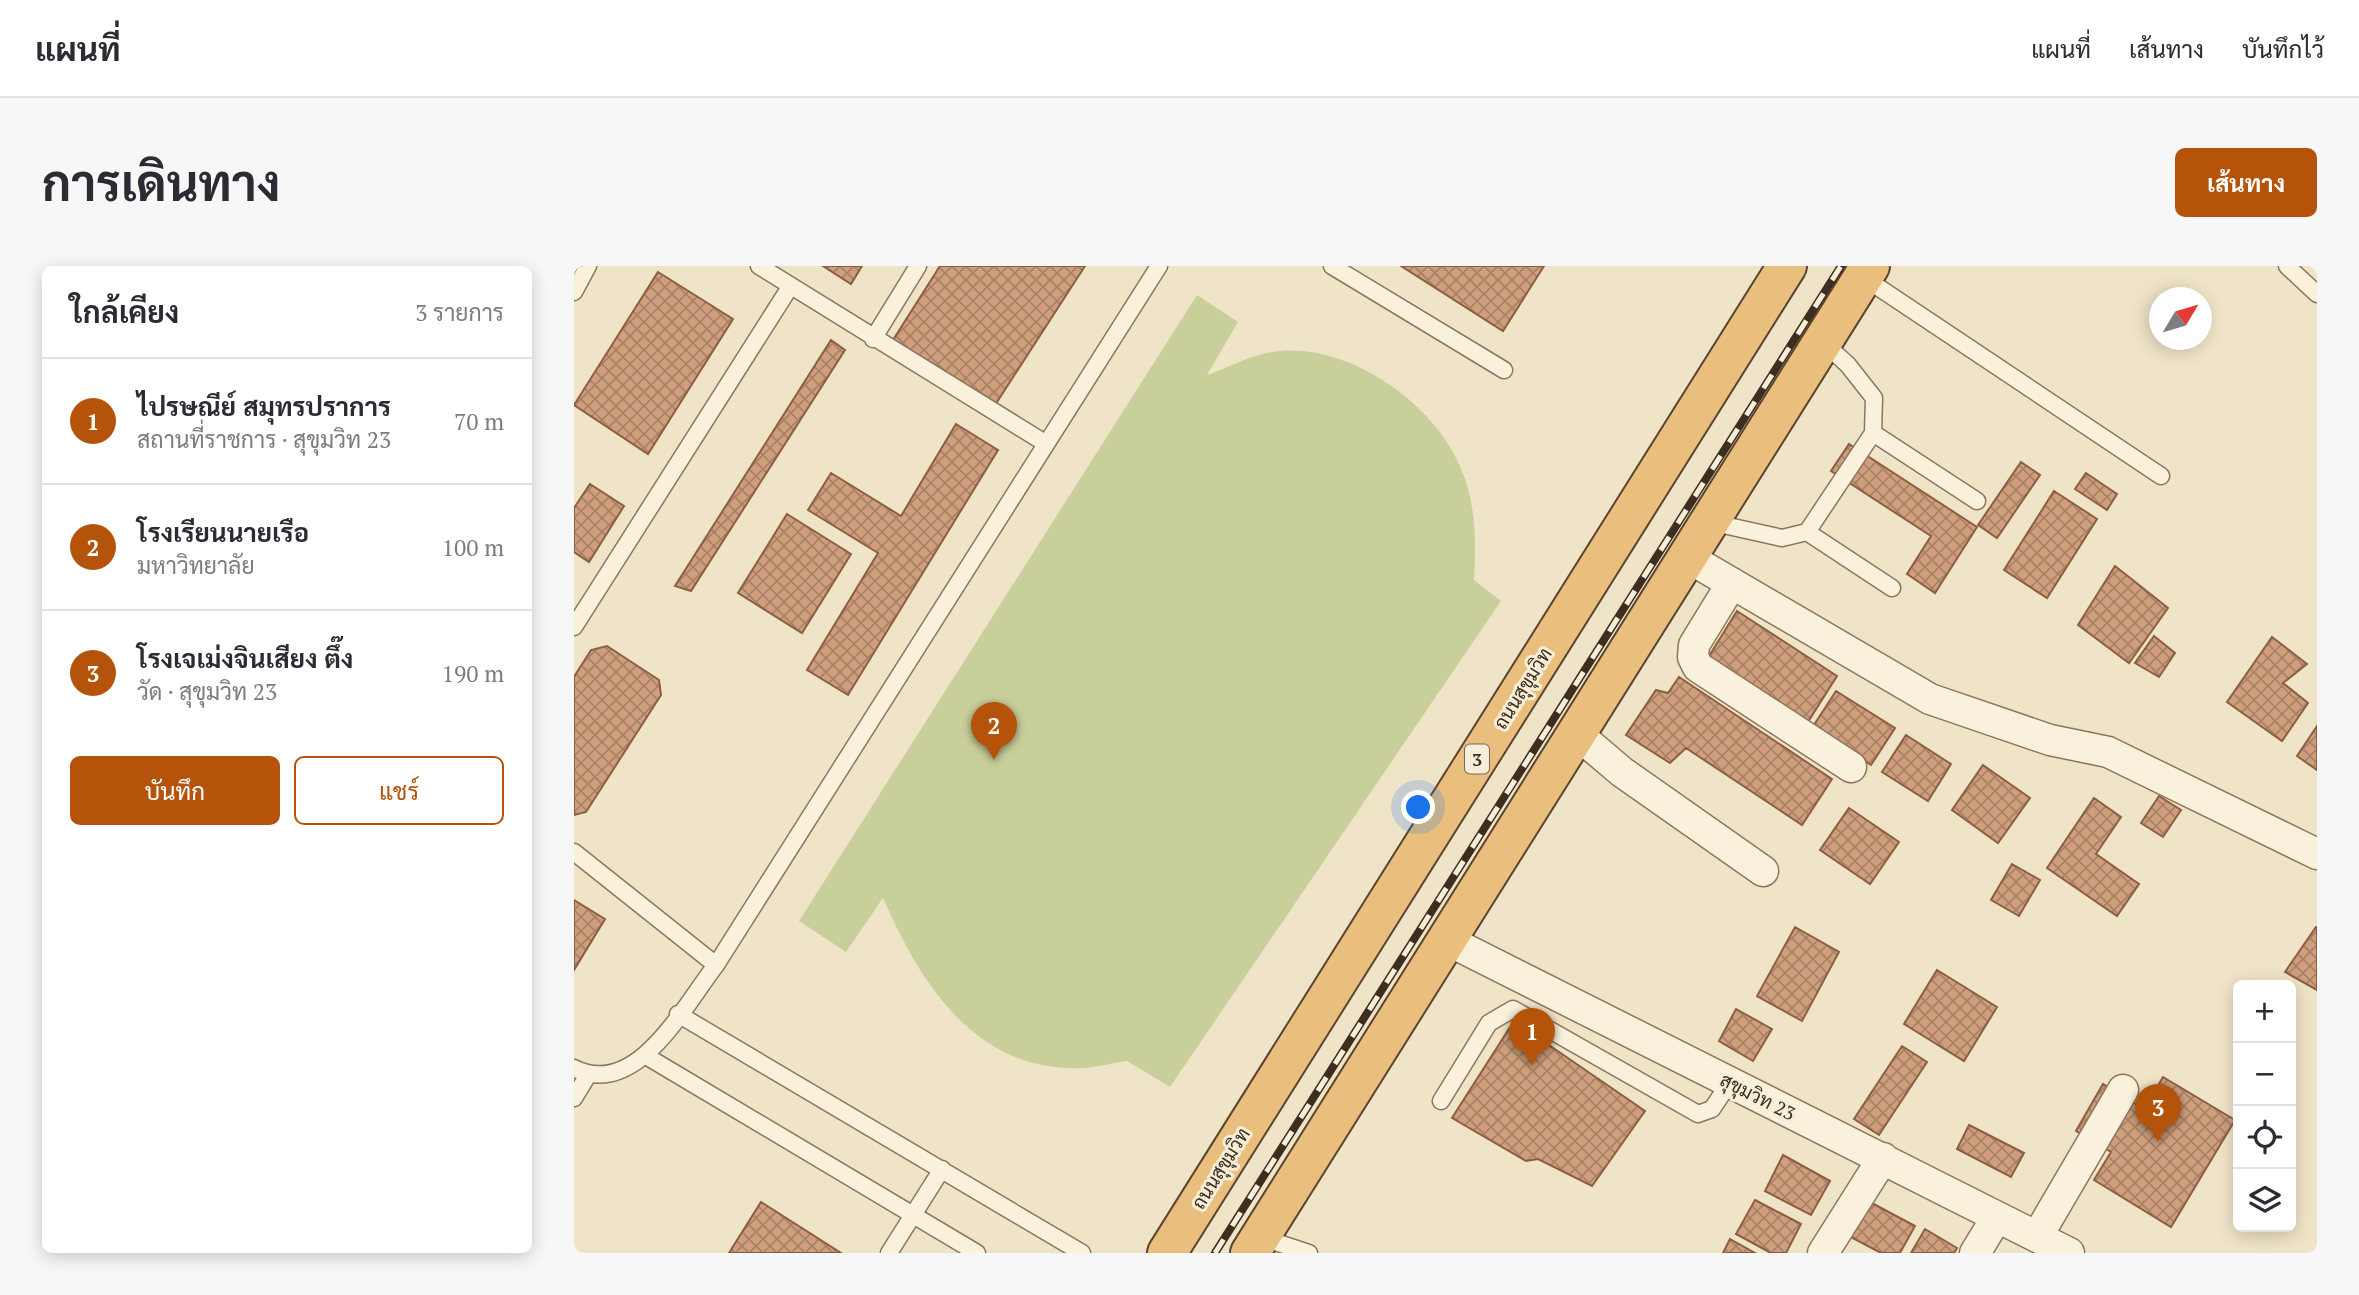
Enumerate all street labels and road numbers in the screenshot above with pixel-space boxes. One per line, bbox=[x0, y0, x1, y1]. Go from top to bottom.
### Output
street label: ถนนสุขุมวิท bbox=[1487, 643, 1558, 734]
road number: 3 bbox=[1465, 744, 1489, 774]
street label: สุขุมวิท 23 bbox=[1716, 1066, 1800, 1126]
street label: ถนนสุขุมวิท bbox=[1185, 1123, 1256, 1214]

